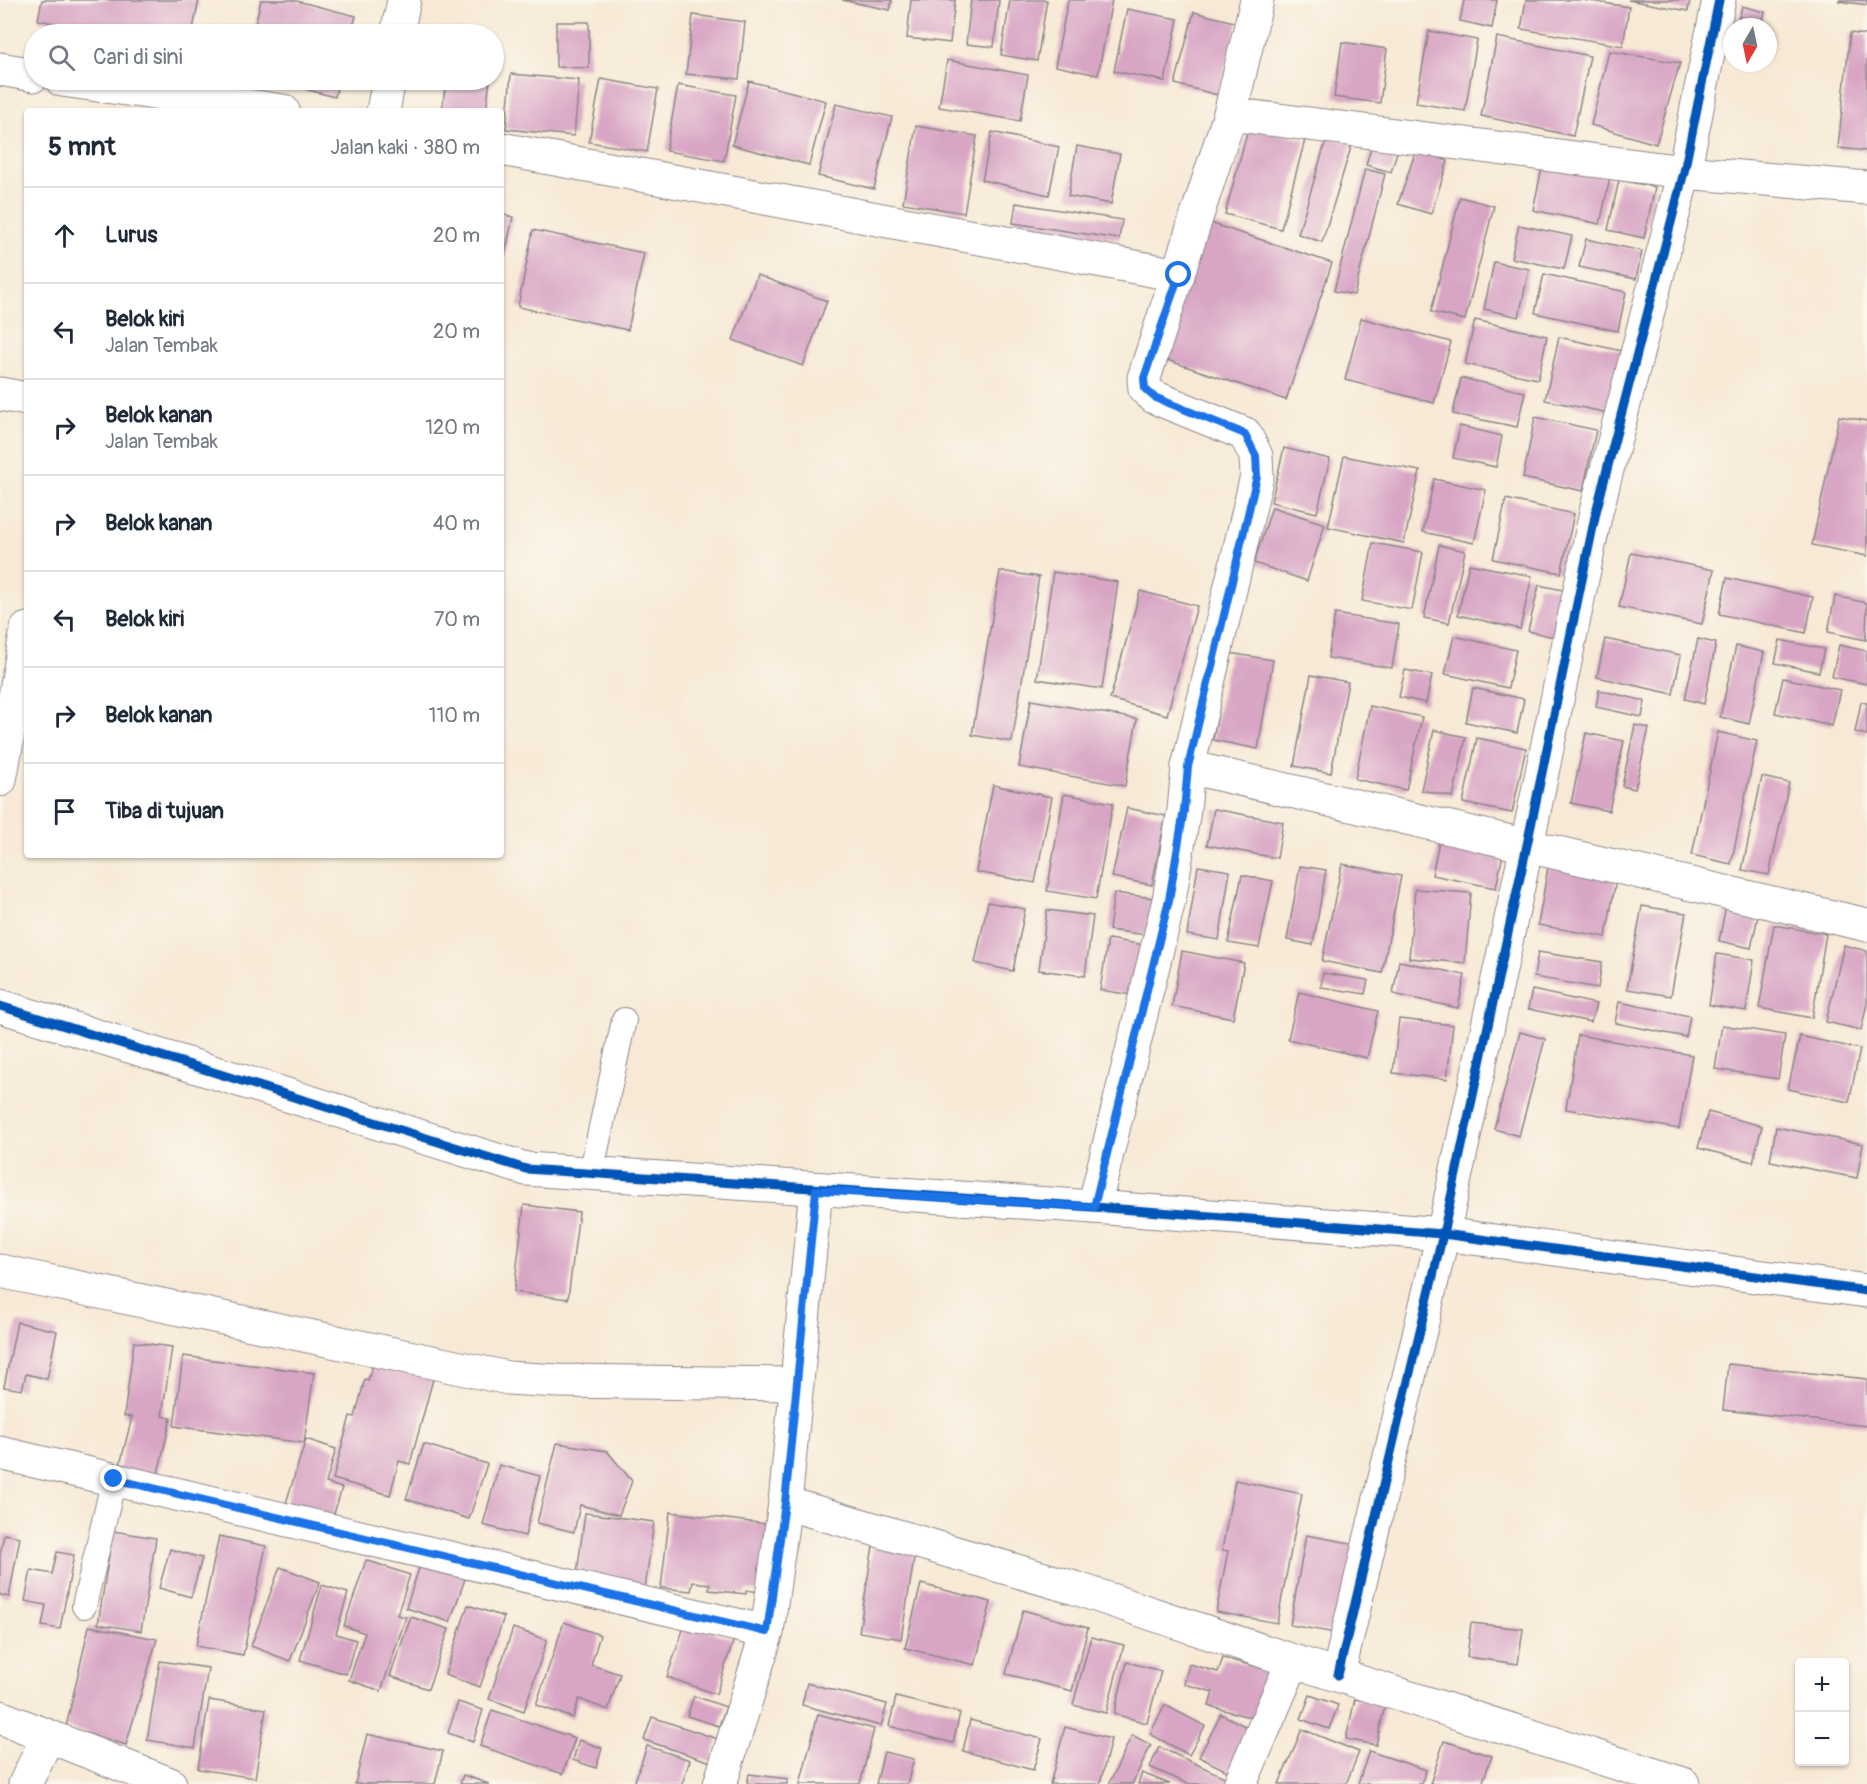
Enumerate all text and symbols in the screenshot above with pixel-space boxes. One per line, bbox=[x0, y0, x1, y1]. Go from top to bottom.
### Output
north arrow bbox=[1723, 18, 1777, 72]
search box bbox=[24, 24, 504, 90]
icon: search bbox=[45, 41, 78, 74]
text: Cari di sini bbox=[93, 43, 183, 71]
text: 5 mnt bbox=[48, 131, 116, 163]
text: Jalan kaki · 380 m bbox=[330, 135, 480, 160]
icon: ahead bbox=[48, 219, 81, 252]
text: Lurus bbox=[105, 221, 157, 249]
text: 20 m bbox=[433, 223, 480, 248]
route start bbox=[1165, 261, 1191, 287]
text: Belok kiri bbox=[105, 305, 184, 333]
icon: left bbox=[48, 315, 81, 348]
text: 20 m bbox=[433, 319, 480, 344]
text: Jalan Tembak bbox=[105, 333, 218, 358]
text: Belok kanan bbox=[105, 401, 213, 429]
icon: right bbox=[48, 411, 81, 444]
text: 120 m bbox=[425, 415, 480, 440]
text: Jalan Tembak bbox=[105, 429, 218, 454]
icon: right bbox=[48, 507, 81, 540]
text: Belok kanan bbox=[105, 509, 213, 537]
text: 40 m bbox=[433, 511, 480, 536]
icon: left bbox=[48, 603, 81, 636]
text: Belok kiri bbox=[105, 605, 184, 633]
text: 70 m bbox=[434, 607, 480, 632]
icon: right bbox=[48, 699, 81, 732]
text: Belok kanan bbox=[105, 701, 213, 729]
text: 110 m bbox=[429, 703, 480, 728]
icon: arrive bbox=[48, 795, 81, 828]
text: Tiba di tujuan bbox=[105, 797, 224, 825]
route end bbox=[100, 1465, 126, 1491]
map controls bbox=[1795, 1658, 1849, 1766]
button: + bbox=[1795, 1658, 1849, 1712]
button: − bbox=[1795, 1712, 1849, 1766]

